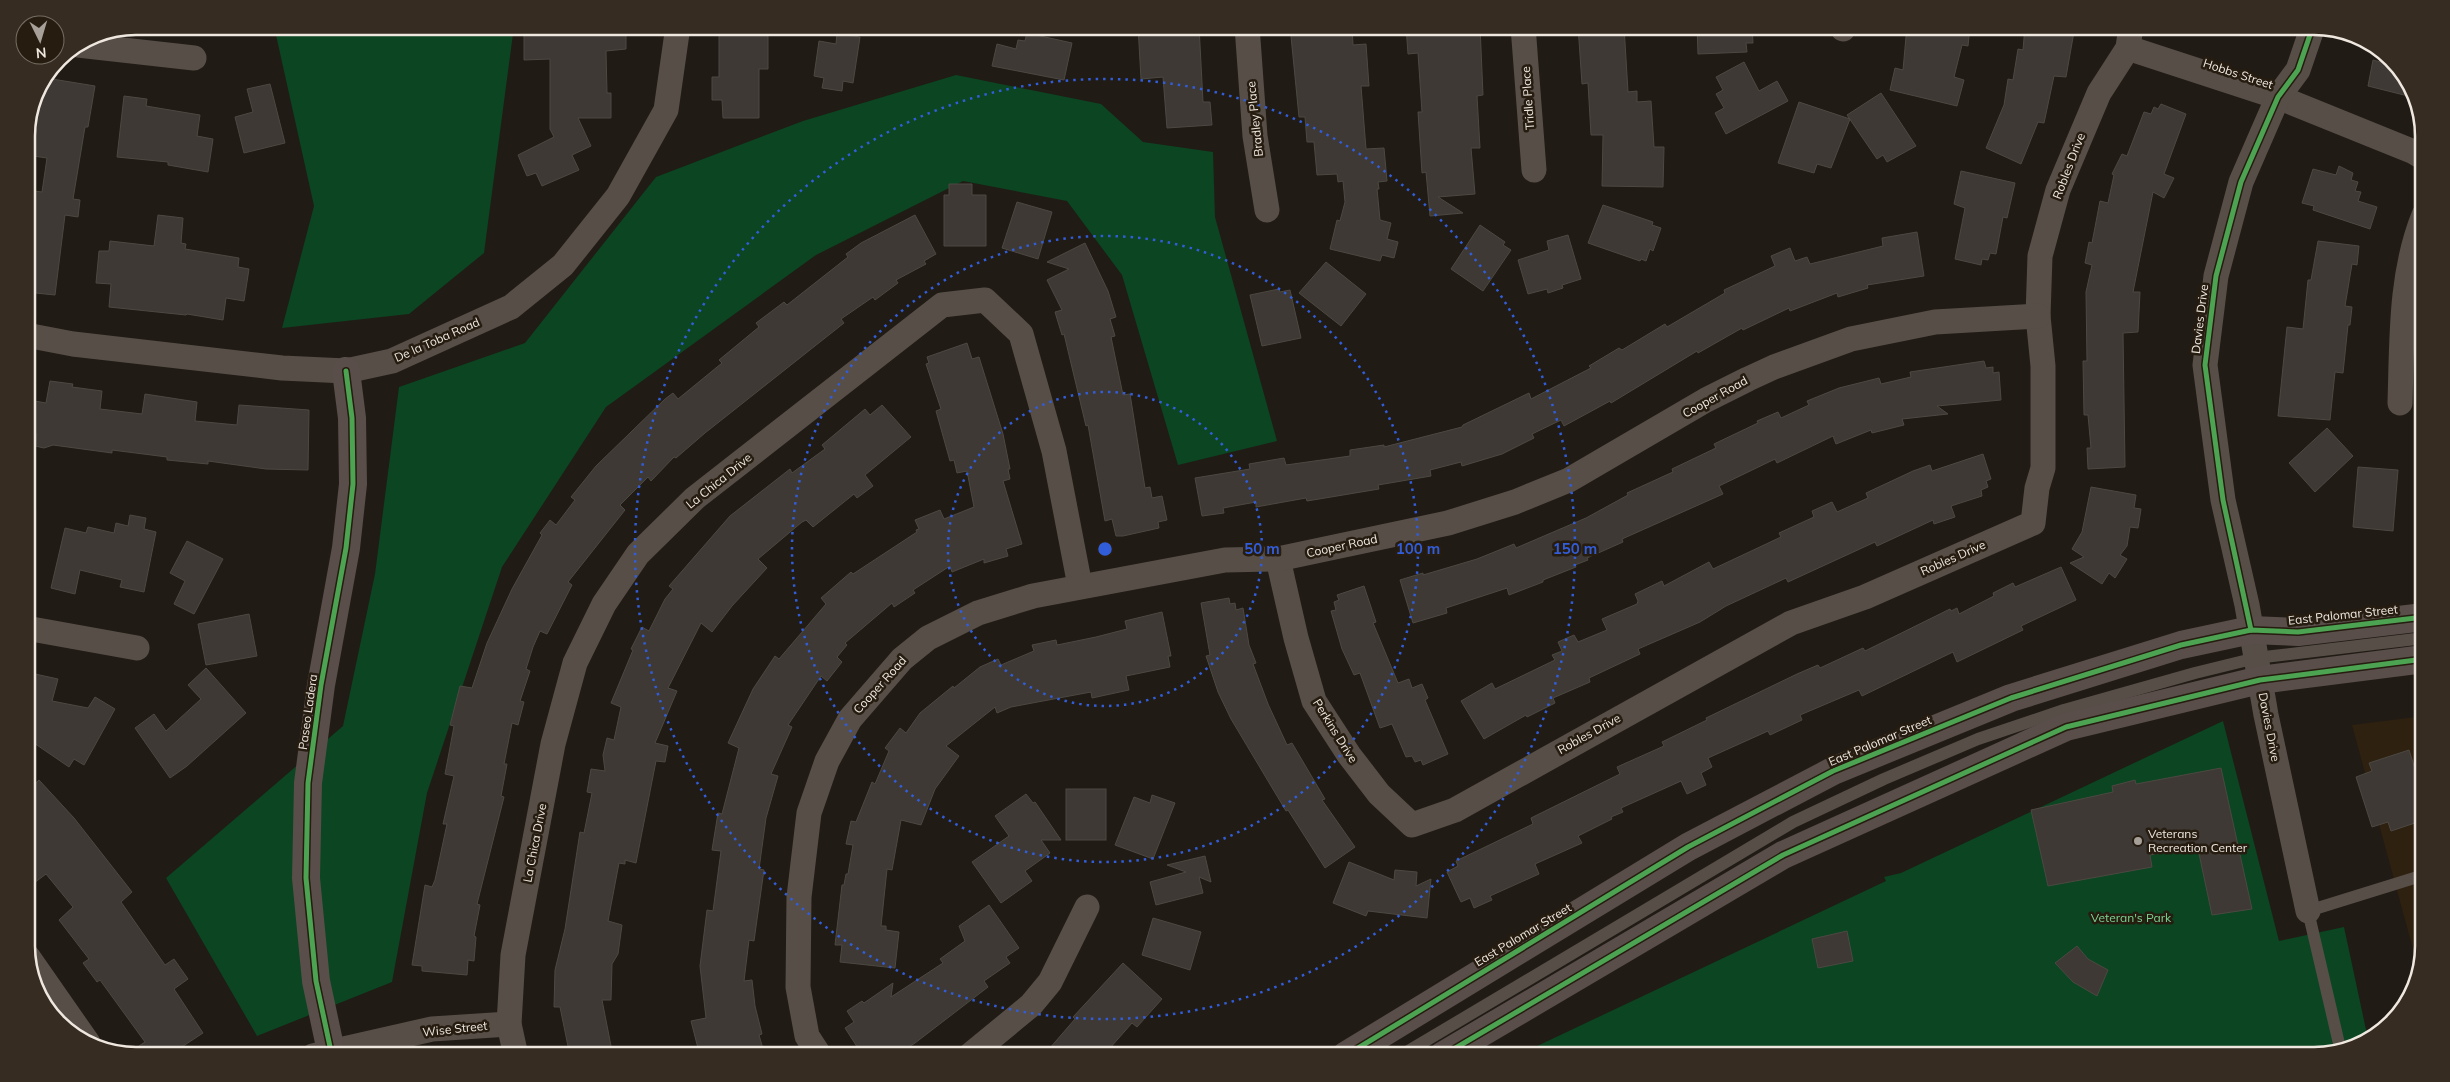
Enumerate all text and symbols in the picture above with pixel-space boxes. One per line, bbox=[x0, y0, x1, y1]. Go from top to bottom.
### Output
north arrow bbox=[15, 15, 65, 65]
text: N bbox=[35, 44, 47, 62]
street label: Hobbs Street bbox=[2201, 55, 2275, 92]
street label: Tridle Place bbox=[1518, 66, 1537, 130]
street label: Bradley Place bbox=[1243, 81, 1266, 158]
street label: Robles Drive bbox=[2049, 131, 2088, 201]
street label: Davies Drive bbox=[2188, 283, 2211, 355]
street label: De la Toba Road bbox=[392, 314, 482, 365]
street label: Cooper Road bbox=[1680, 373, 1750, 421]
street label: La Chica Drive bbox=[683, 450, 755, 512]
street label: Cooper Road bbox=[1305, 531, 1379, 560]
street label: Robles Drive bbox=[1918, 537, 1988, 579]
text: 50 m bbox=[1244, 539, 1280, 558]
text: 100 m bbox=[1396, 539, 1440, 558]
text: 150 m bbox=[1553, 539, 1597, 558]
centre of rings bbox=[1096, 540, 1114, 558]
street label: East Palomar Street bbox=[2287, 601, 2399, 628]
street label: Cooper Road bbox=[850, 653, 909, 716]
street label: Paseo Ladera bbox=[295, 673, 320, 751]
street label: Davies Drive bbox=[2255, 691, 2284, 763]
street label: Perkins Drive bbox=[1310, 696, 1361, 765]
street label: Robles Drive bbox=[1555, 710, 1623, 757]
street label: East Palomar Street bbox=[1826, 712, 1933, 769]
street label: La Chica Drive bbox=[519, 802, 550, 884]
place label: Veterans Recreation Center bbox=[2148, 826, 2248, 855]
marker: Veterans Recreation Center bbox=[2132, 835, 2144, 847]
street label: East Palomar Street bbox=[1472, 900, 1574, 969]
park label: Veteran's Park bbox=[2091, 910, 2172, 925]
street label: Wise Street bbox=[422, 1018, 488, 1039]

